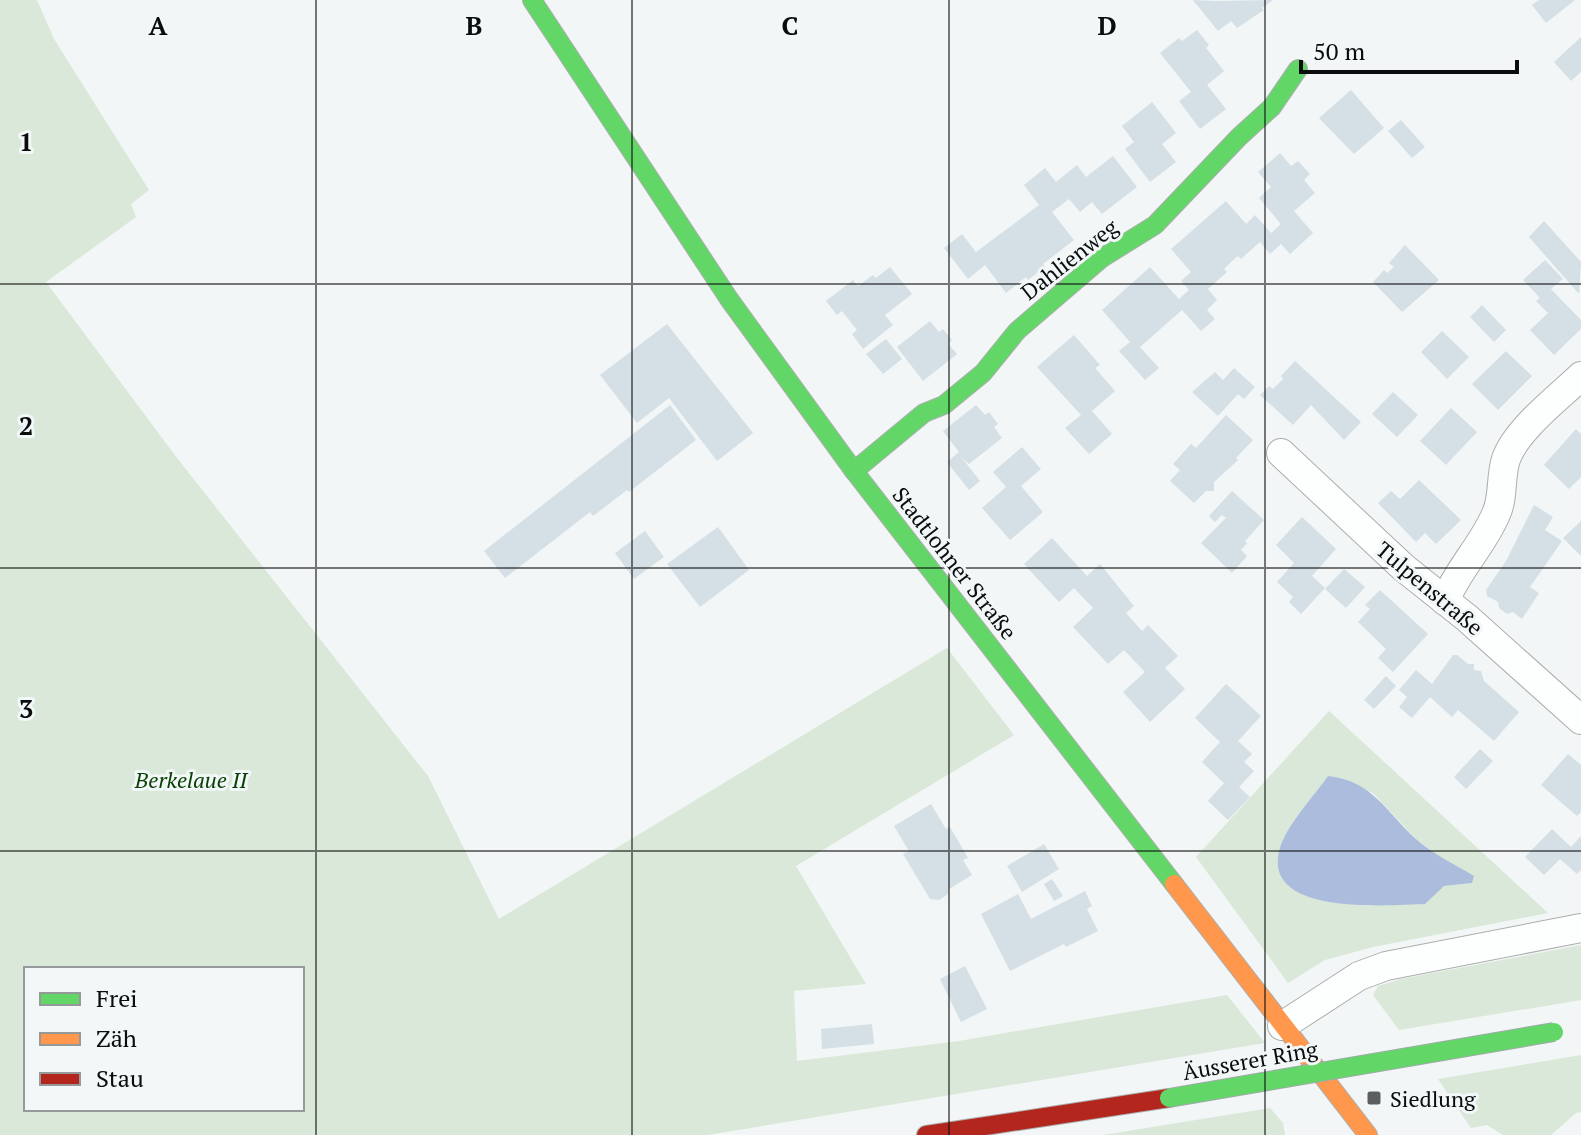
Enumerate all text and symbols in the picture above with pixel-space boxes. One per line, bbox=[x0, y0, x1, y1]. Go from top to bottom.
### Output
text: A bbox=[149, 8, 168, 42]
text: B bbox=[466, 8, 482, 42]
text: C bbox=[782, 8, 798, 42]
text: D bbox=[1097, 8, 1117, 42]
scale bar bbox=[1301, 24, 1517, 74]
text: 50 m bbox=[1313, 35, 1365, 67]
text: 1 bbox=[19, 124, 33, 158]
street label: Dahlienweg bbox=[1015, 212, 1124, 306]
text: 2 bbox=[19, 408, 33, 442]
street label: Stadtlohner Straße bbox=[886, 481, 1024, 645]
street label: Tulpenstraße bbox=[1370, 535, 1490, 641]
text: 3 bbox=[19, 691, 33, 725]
park label: Berkelaue II bbox=[134, 765, 249, 794]
legend bbox=[24, 967, 304, 1111]
text: Frei bbox=[96, 982, 138, 1014]
text: Zäh bbox=[96, 1022, 137, 1054]
street label: Äusserer Ring bbox=[1180, 1034, 1320, 1086]
text: Stau bbox=[96, 1062, 144, 1094]
place label: Siedlung bbox=[1390, 1084, 1476, 1113]
marker: Siedlung bbox=[1365, 1089, 1383, 1107]

